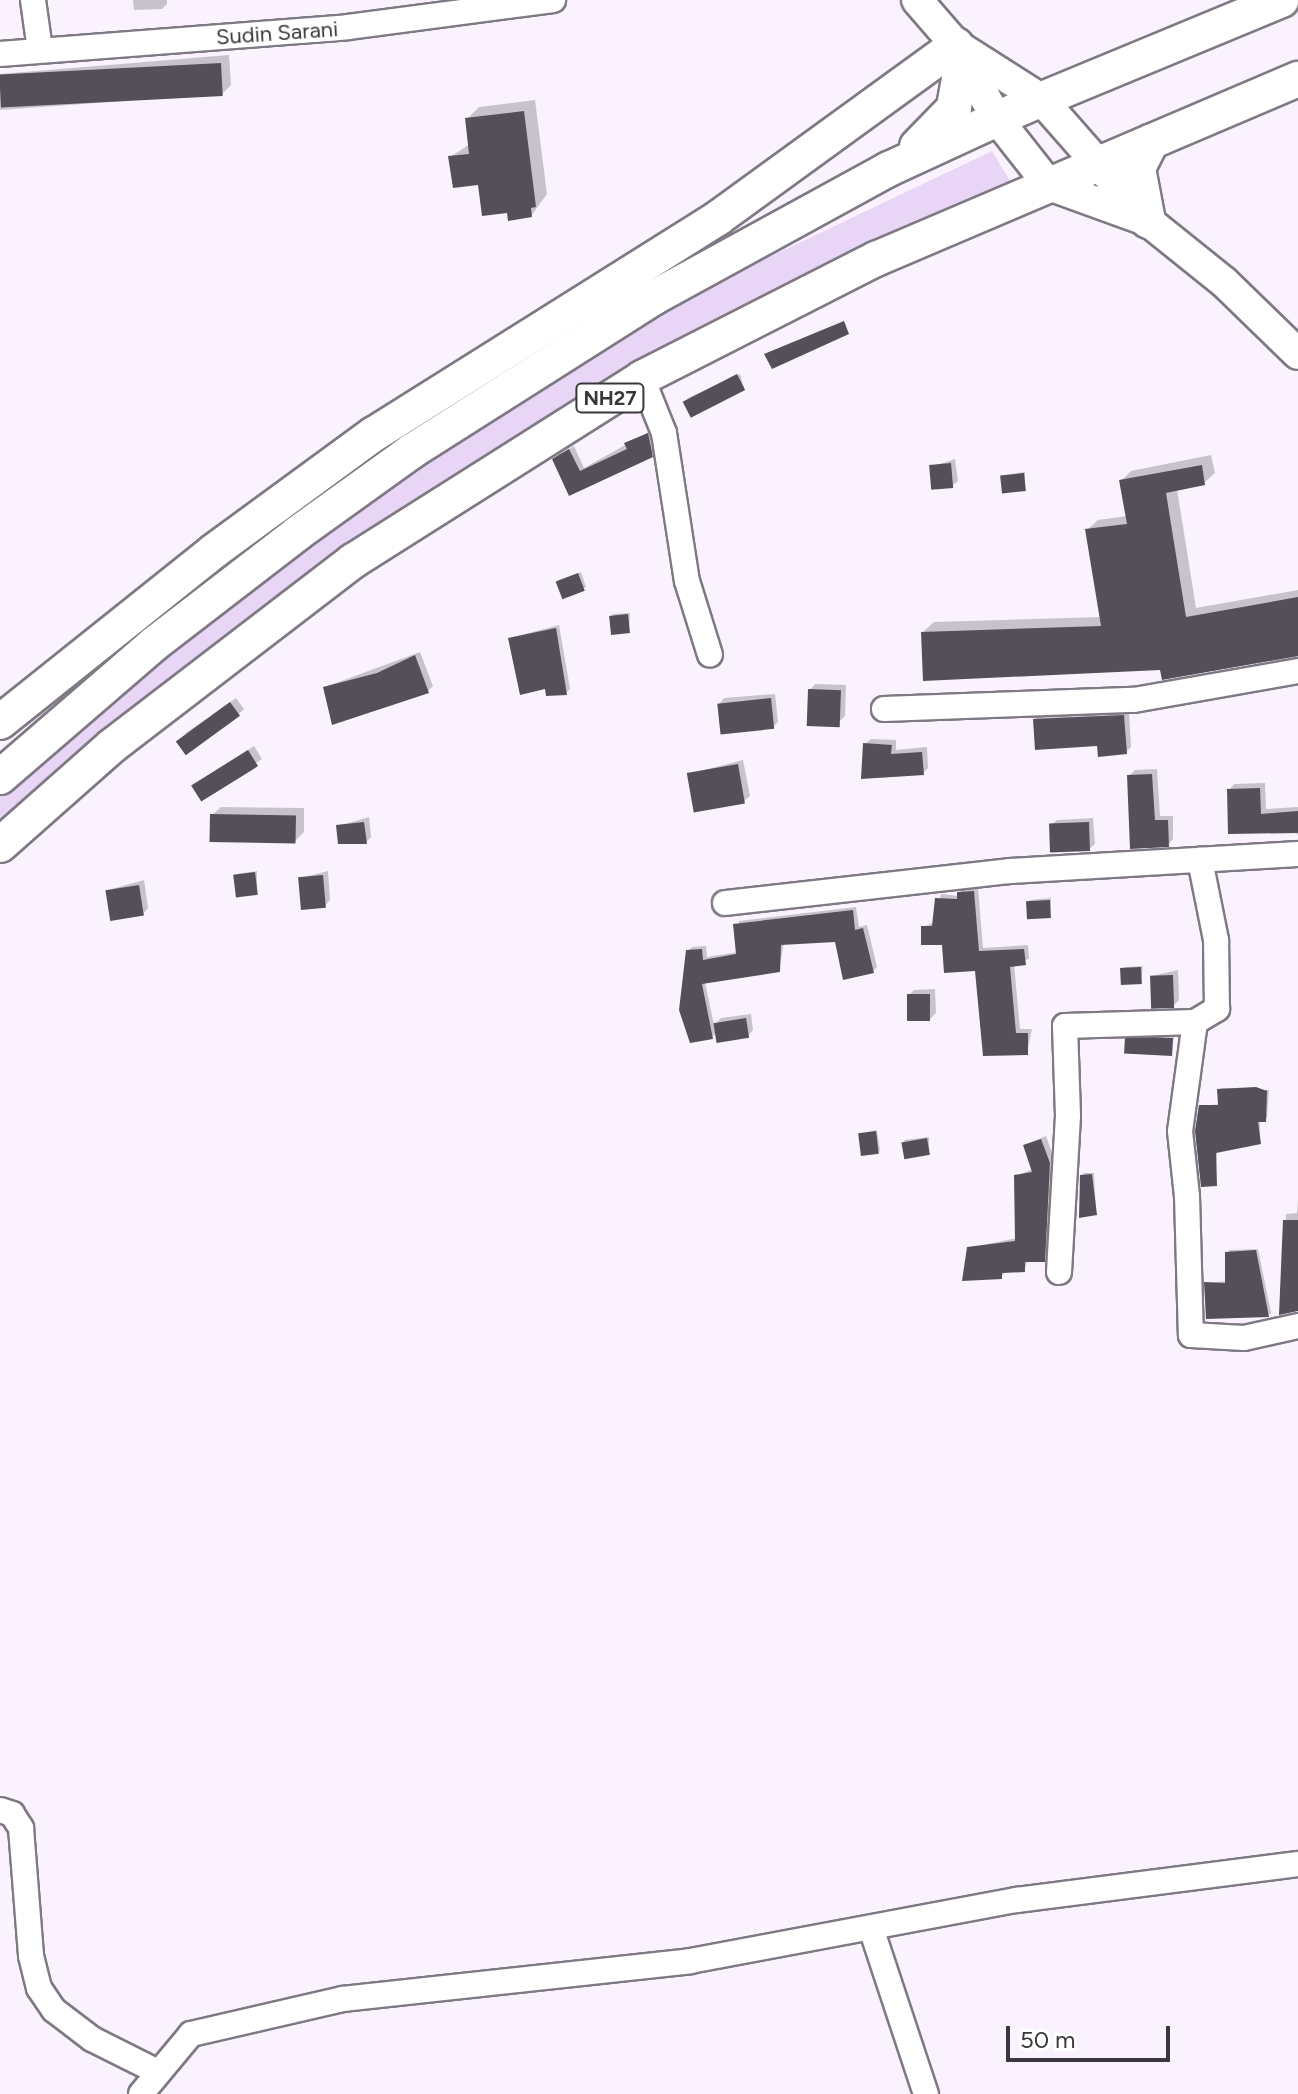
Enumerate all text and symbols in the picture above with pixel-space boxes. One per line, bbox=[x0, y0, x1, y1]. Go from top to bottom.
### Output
street label: Sudin Sarani bbox=[215, 16, 339, 50]
road number: NH27 bbox=[574, 382, 646, 414]
scale bar bbox=[1010, 2010, 1174, 2060]
text: 50 m bbox=[1020, 2025, 1076, 2054]

